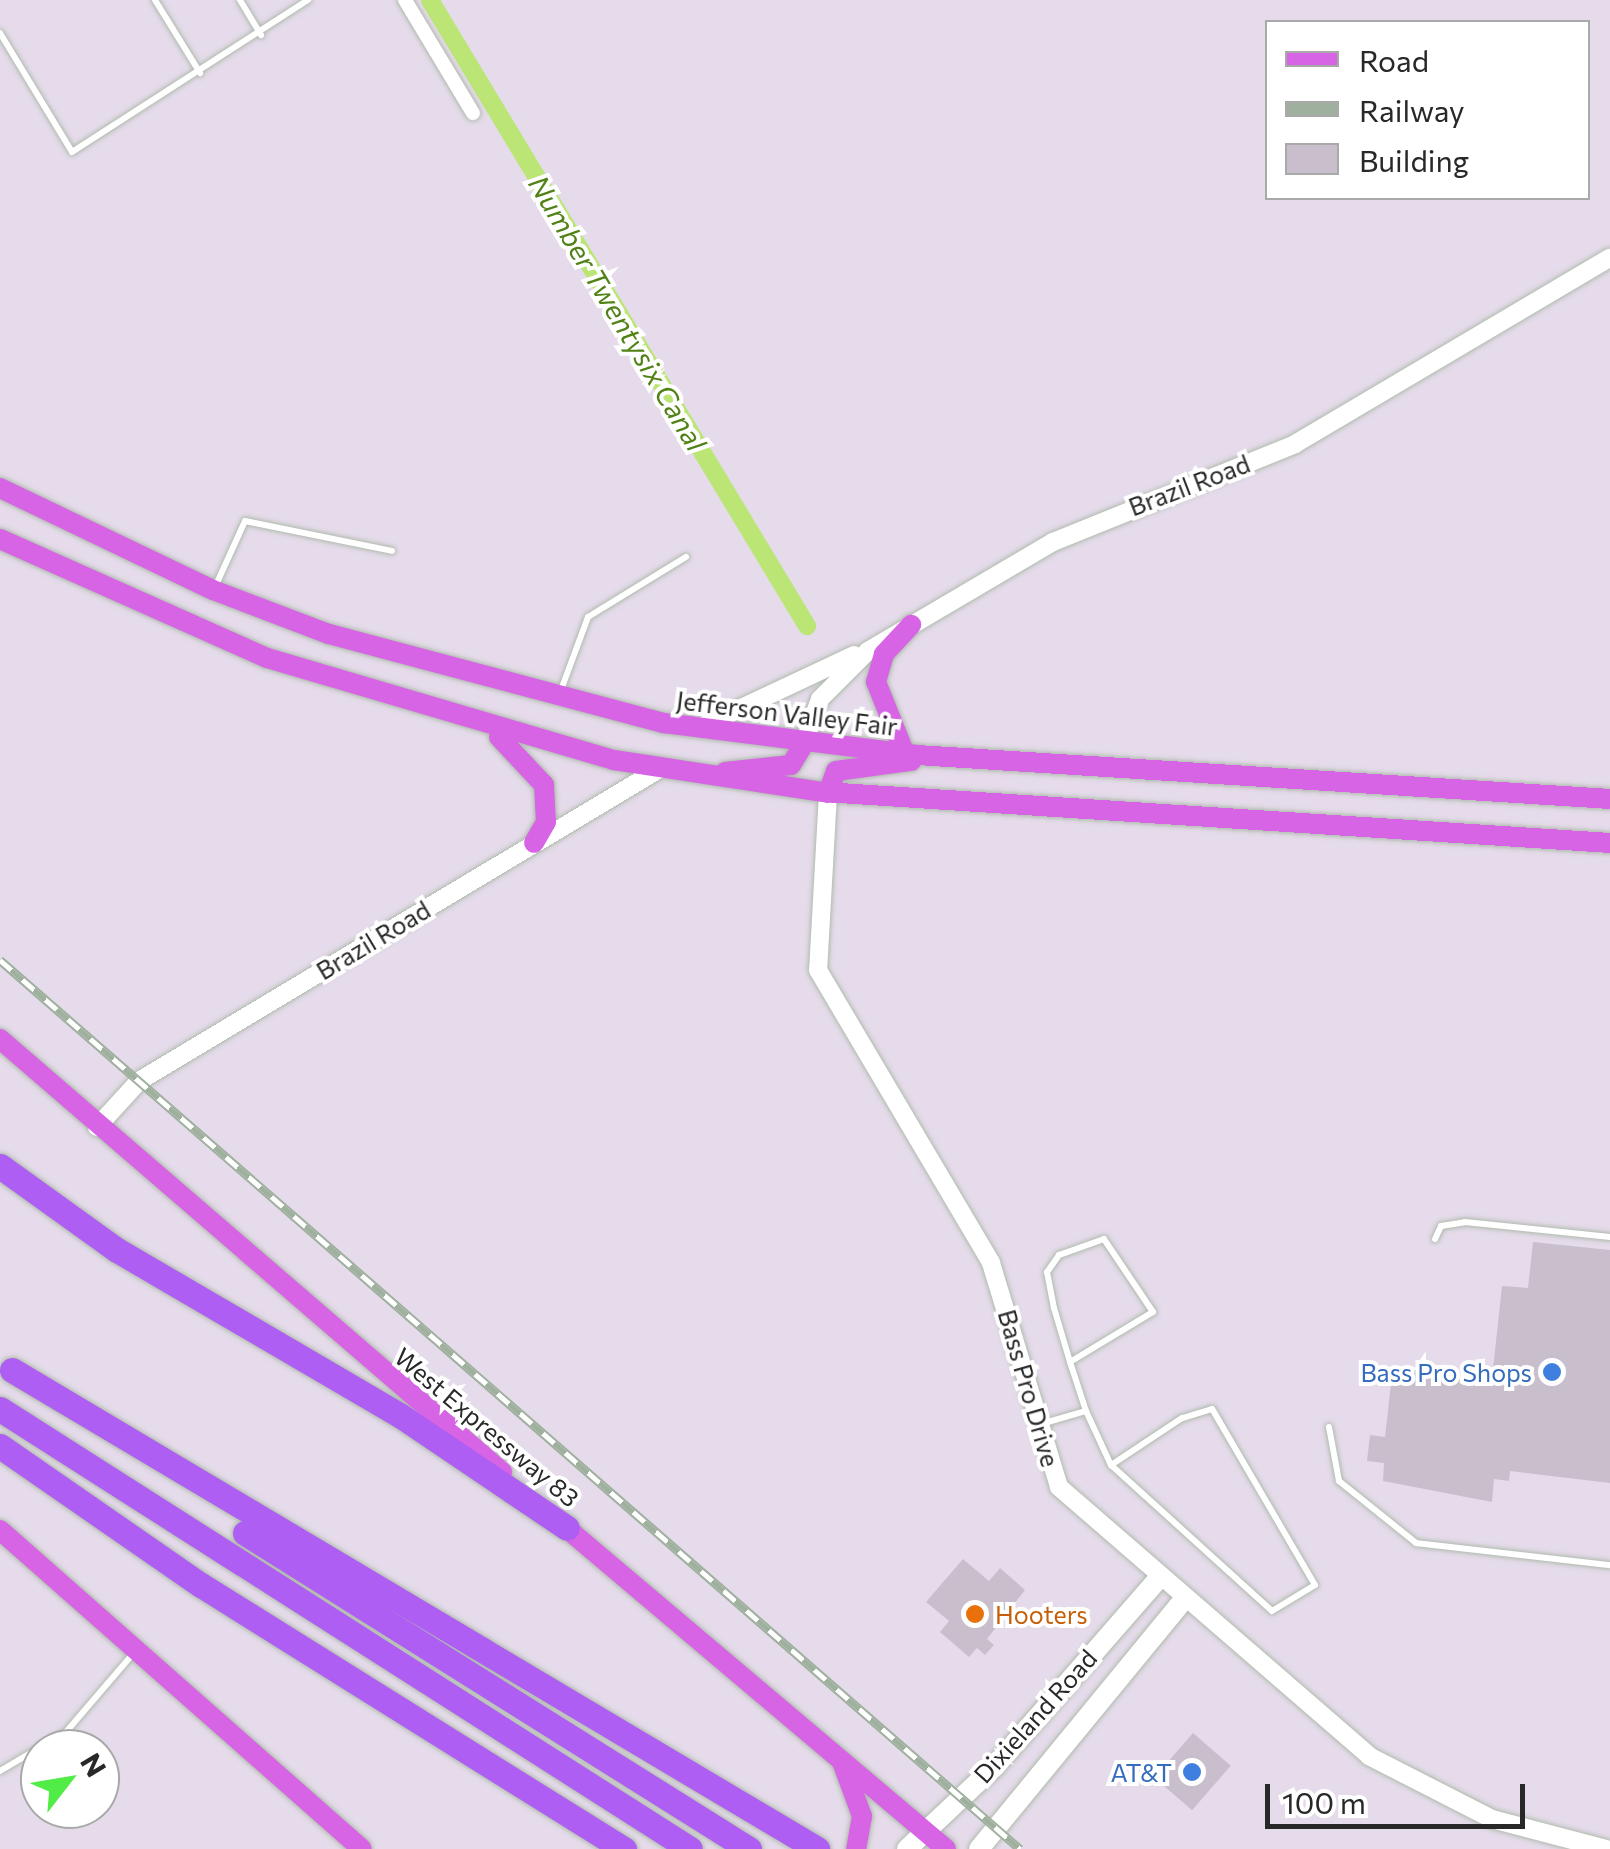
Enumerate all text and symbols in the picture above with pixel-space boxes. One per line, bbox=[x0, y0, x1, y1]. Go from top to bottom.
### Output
legend bbox=[1265, 20, 1590, 200]
text: Road bbox=[1359, 41, 1429, 78]
text: Railway bbox=[1359, 91, 1465, 128]
text: Building bbox=[1359, 141, 1469, 178]
water label: Number Twentysix Canal bbox=[522, 169, 714, 457]
street label: Brazil Road bbox=[1124, 448, 1254, 522]
street label: Jefferson Valley Fair bbox=[675, 685, 899, 741]
street label: Brazil Road bbox=[311, 894, 435, 986]
street label: Bass Pro Drive bbox=[992, 1306, 1066, 1470]
street label: West Expressway 83 bbox=[389, 1341, 585, 1513]
place label: Bass Pro Shops bbox=[1360, 1357, 1532, 1387]
marker: Bass Pro Shops bbox=[1541, 1361, 1563, 1383]
place label: Hooters bbox=[995, 1599, 1088, 1629]
marker: Hooters bbox=[964, 1603, 986, 1625]
street label: Dixieland Road bbox=[967, 1643, 1103, 1789]
north arrow bbox=[20, 1729, 120, 1829]
text: N bbox=[74, 1747, 114, 1782]
place label: AT&T bbox=[1110, 1757, 1172, 1787]
marker: AT&T bbox=[1181, 1761, 1203, 1783]
scale bar bbox=[1270, 1764, 1530, 1826]
text: 100 m bbox=[1282, 1783, 1366, 1820]

